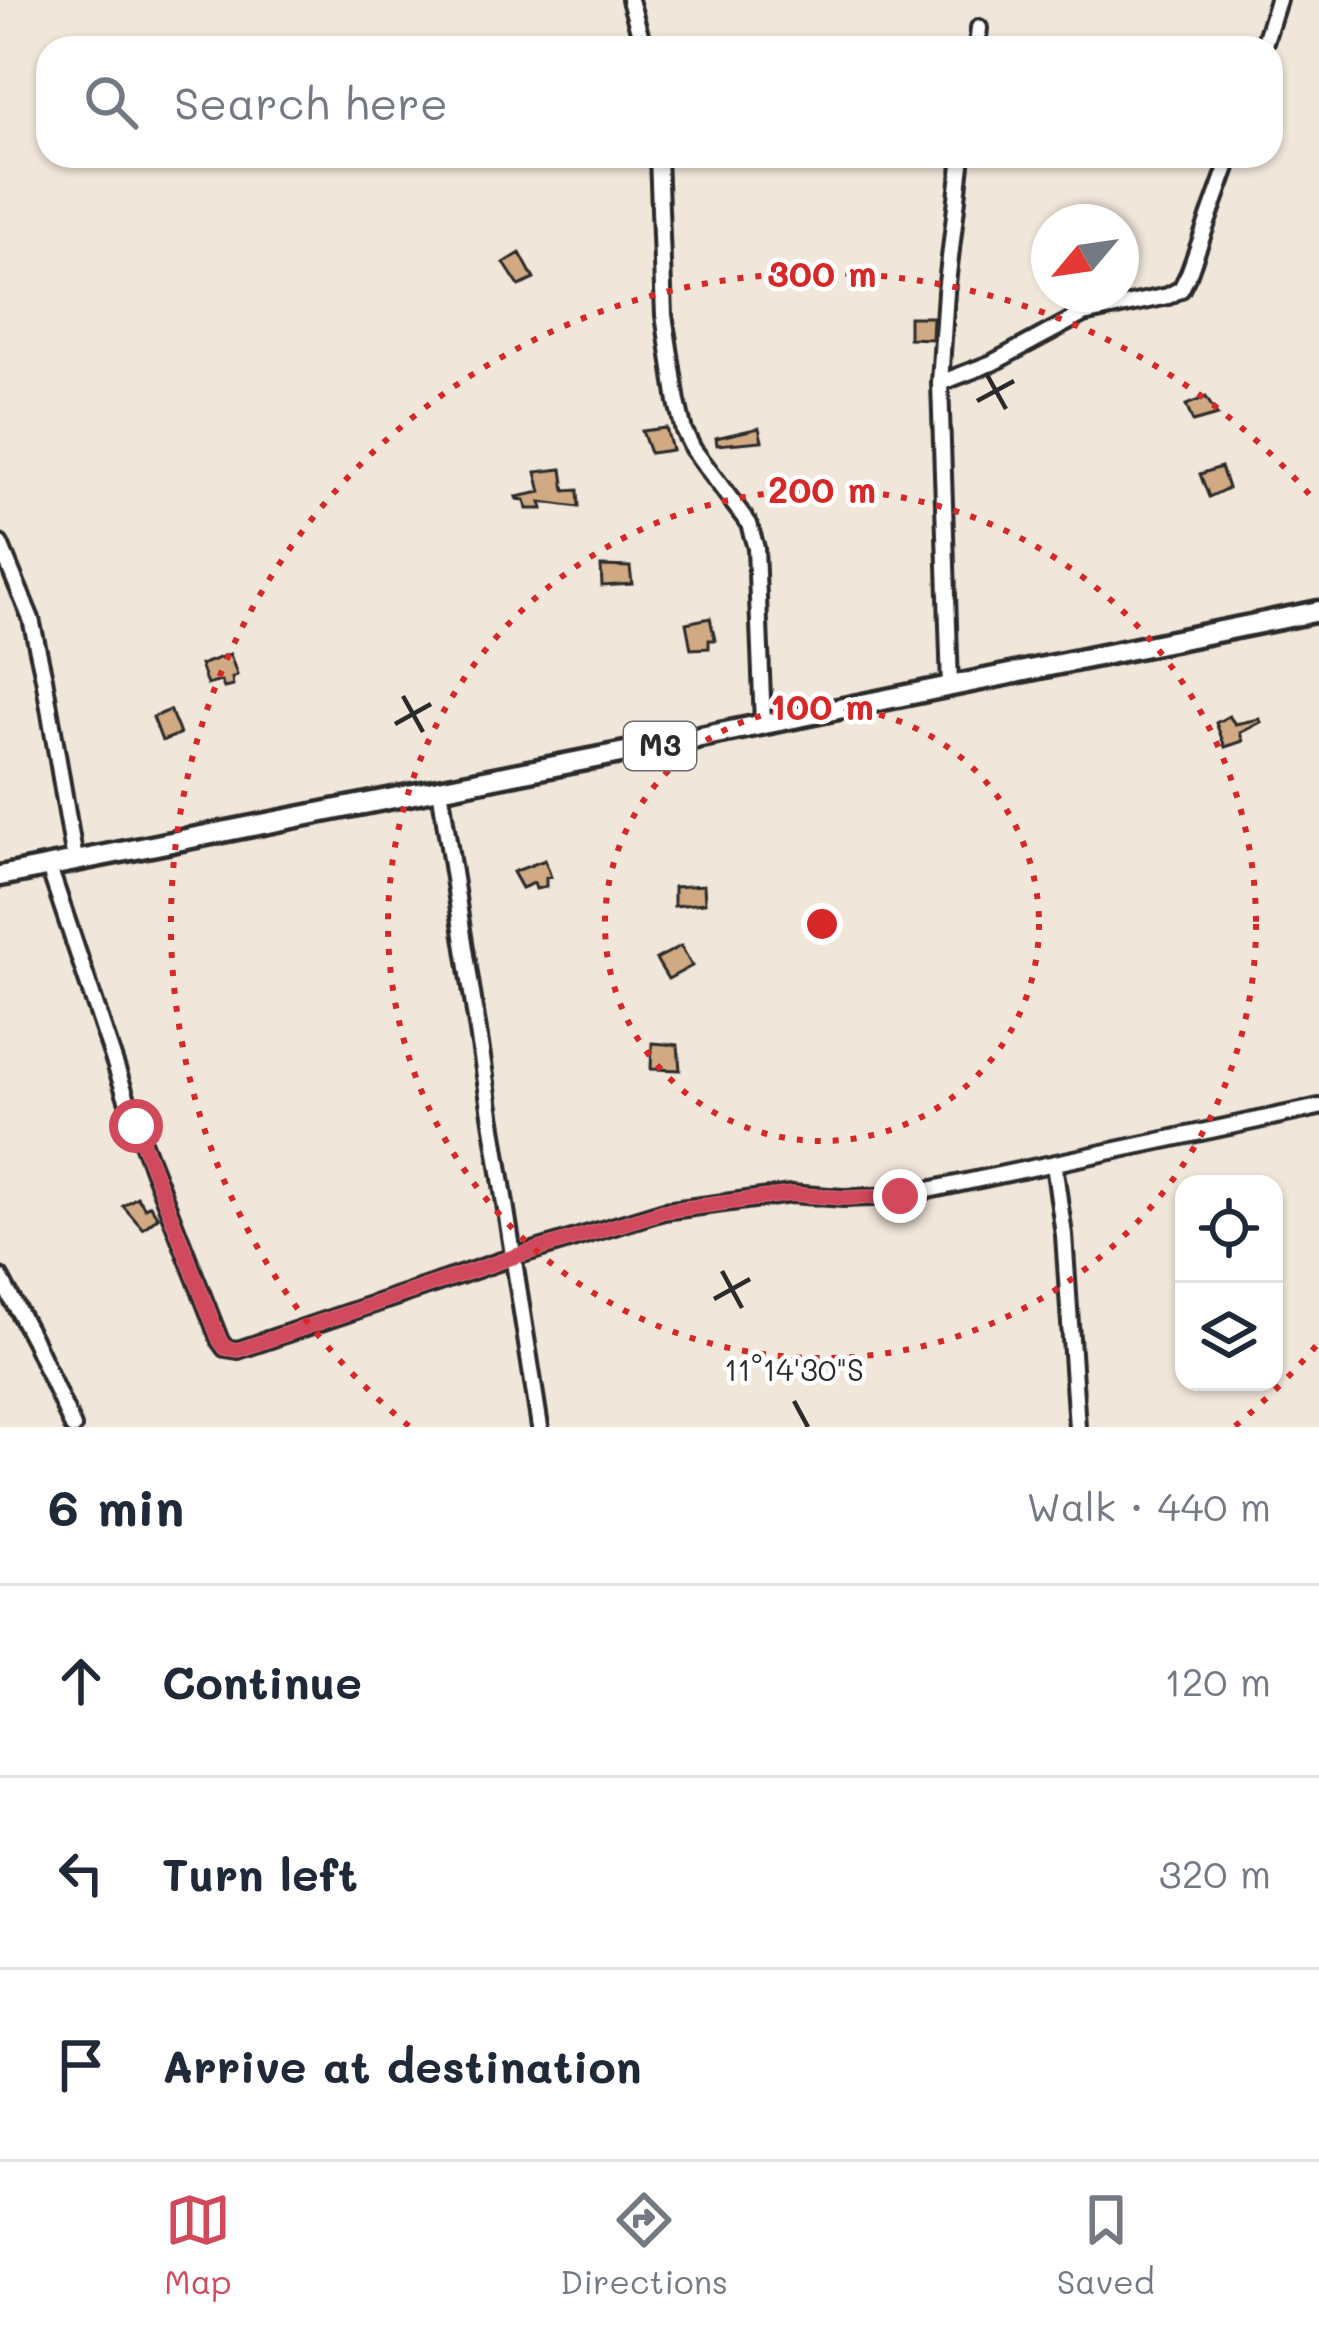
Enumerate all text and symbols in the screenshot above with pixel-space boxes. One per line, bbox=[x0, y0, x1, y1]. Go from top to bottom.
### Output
search box bbox=[36, 36, 1283, 168]
icon: search bbox=[78, 69, 144, 135]
text: Search here bbox=[174, 73, 448, 131]
north arrow bbox=[1031, 204, 1139, 312]
text: 300 m bbox=[767, 249, 877, 296]
text: 200 m bbox=[768, 465, 876, 512]
text: 100 m bbox=[770, 682, 874, 729]
road number: M3 bbox=[624, 722, 696, 770]
centre of rings bbox=[801, 903, 843, 945]
route start bbox=[109, 1099, 163, 1153]
route end bbox=[873, 1169, 927, 1223]
map controls bbox=[1175, 1175, 1283, 1391]
button: locate bbox=[1175, 1175, 1283, 1283]
button: layers bbox=[1175, 1283, 1283, 1391]
text: 11°14'30"S bbox=[724, 1349, 864, 1389]
text: 6 min bbox=[48, 1472, 184, 1539]
text: Walk · 440 m bbox=[1027, 1480, 1271, 1531]
icon: ahead bbox=[48, 1648, 114, 1714]
text: Continue bbox=[162, 1652, 362, 1710]
text: 120 m bbox=[1164, 1655, 1271, 1706]
icon: left bbox=[48, 1840, 114, 1906]
text: Turn left bbox=[162, 1844, 358, 1902]
text: 320 m bbox=[1159, 1847, 1271, 1898]
icon: arrive bbox=[48, 2032, 114, 2098]
text: Arrive at destination bbox=[162, 2036, 642, 2094]
tab: Map bbox=[164, 2187, 232, 2302]
tab: Directions bbox=[560, 2187, 728, 2302]
tab: Saved bbox=[1057, 2187, 1155, 2302]

